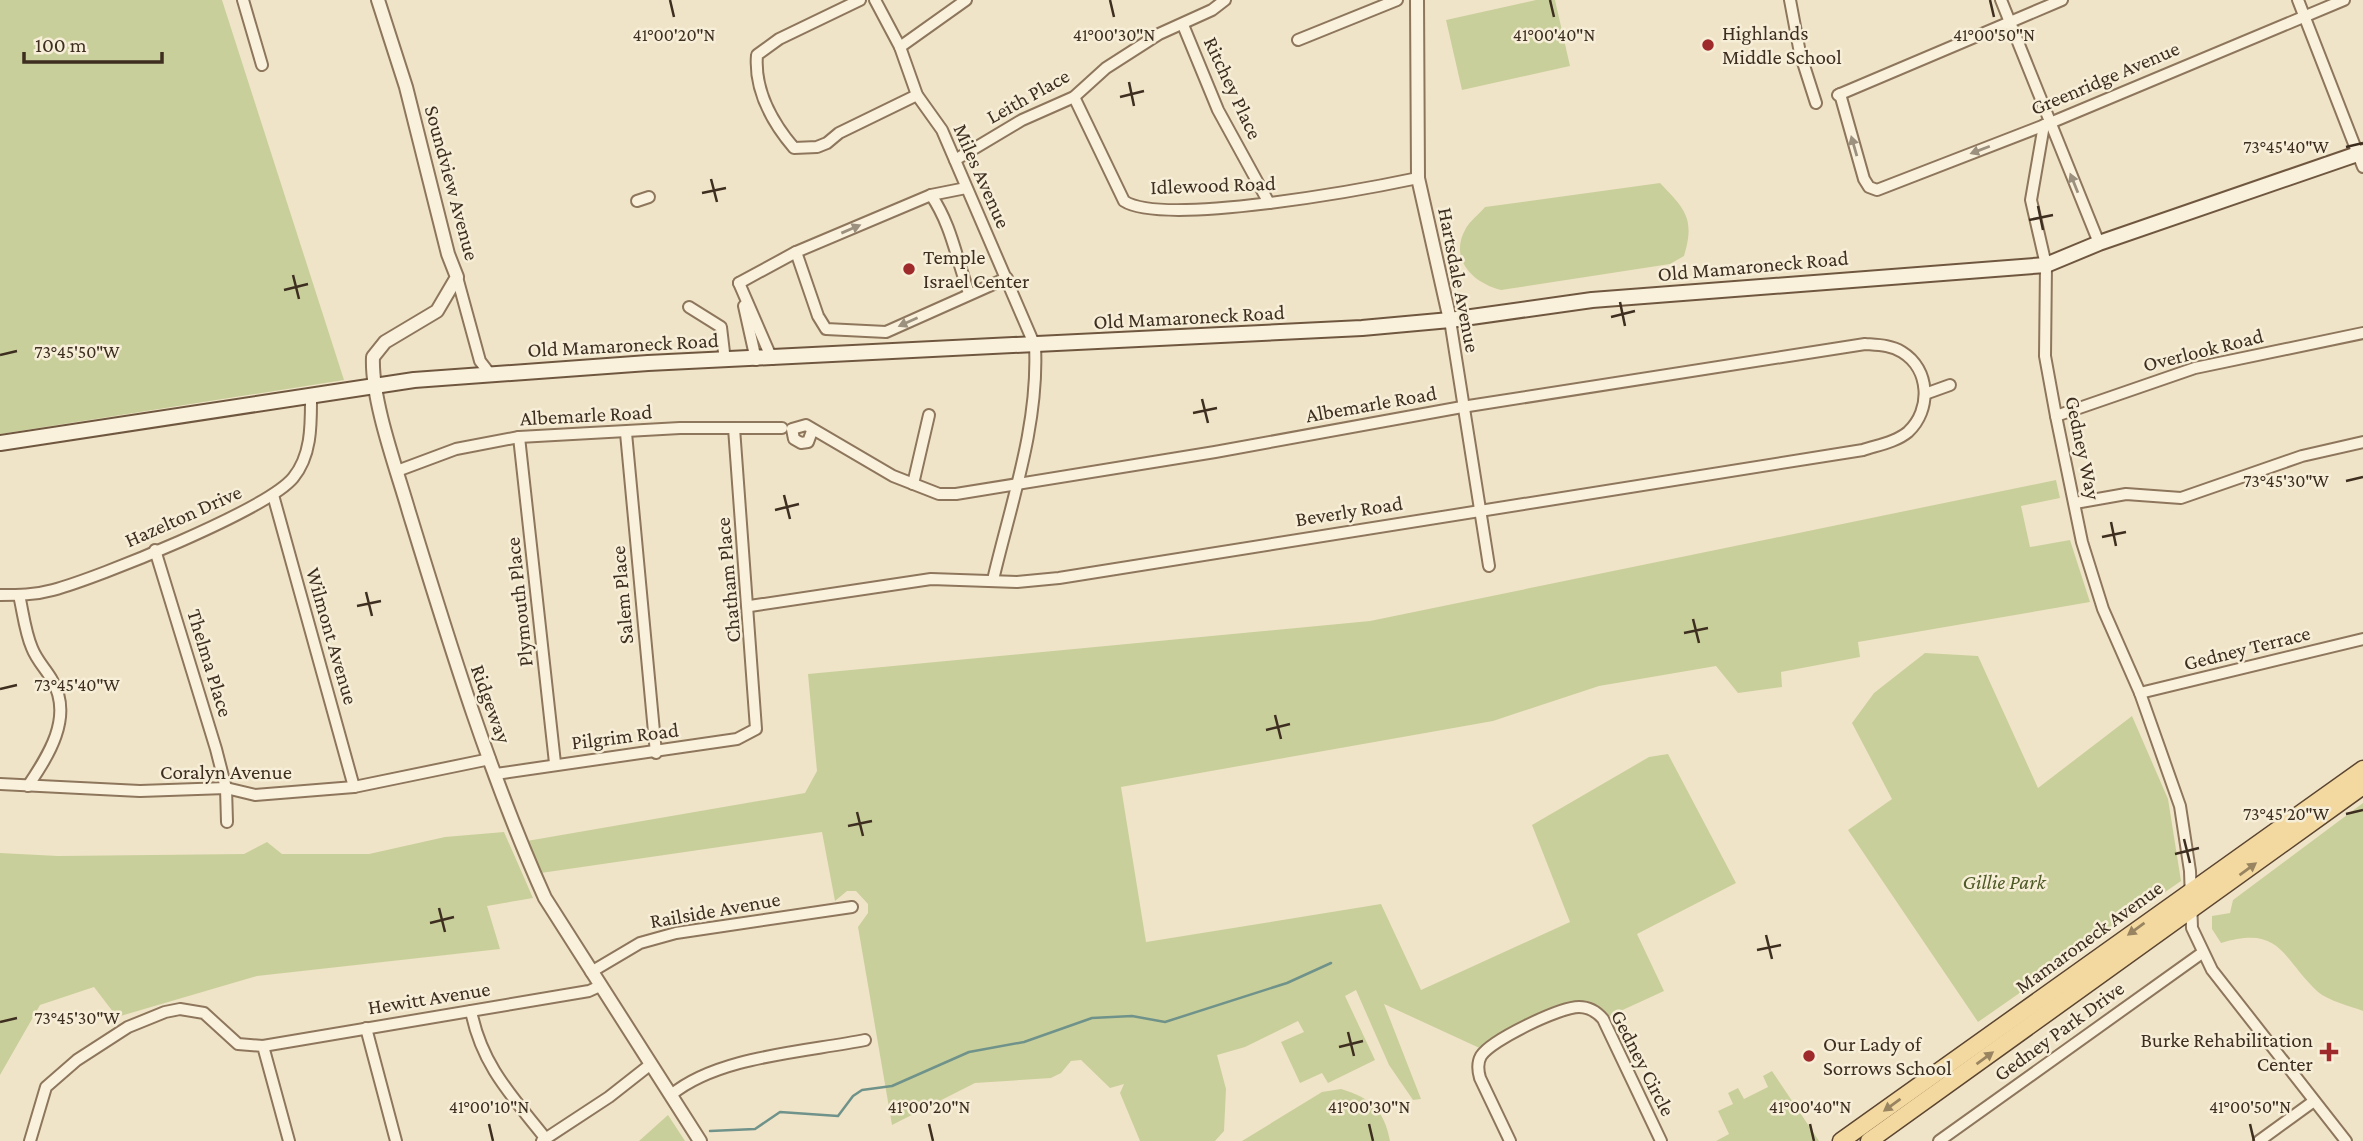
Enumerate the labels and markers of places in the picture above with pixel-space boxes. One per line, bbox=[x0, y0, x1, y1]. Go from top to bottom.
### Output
place label: Highlands Middle School bbox=[1722, 21, 1842, 69]
marker: Highlands Middle School bbox=[1700, 37, 1716, 53]
place label: Temple Israel Center bbox=[923, 245, 1030, 293]
marker: Temple Israel Center bbox=[901, 261, 917, 277]
place label: Burke Rehabilitation Center bbox=[2140, 1028, 2314, 1076]
place label: Our Lady of Sorrows School bbox=[1823, 1032, 1952, 1080]
marker: Burke Rehabilitation Center bbox=[2319, 1042, 2339, 1062]
marker: Our Lady of Sorrows School bbox=[1801, 1048, 1817, 1064]

